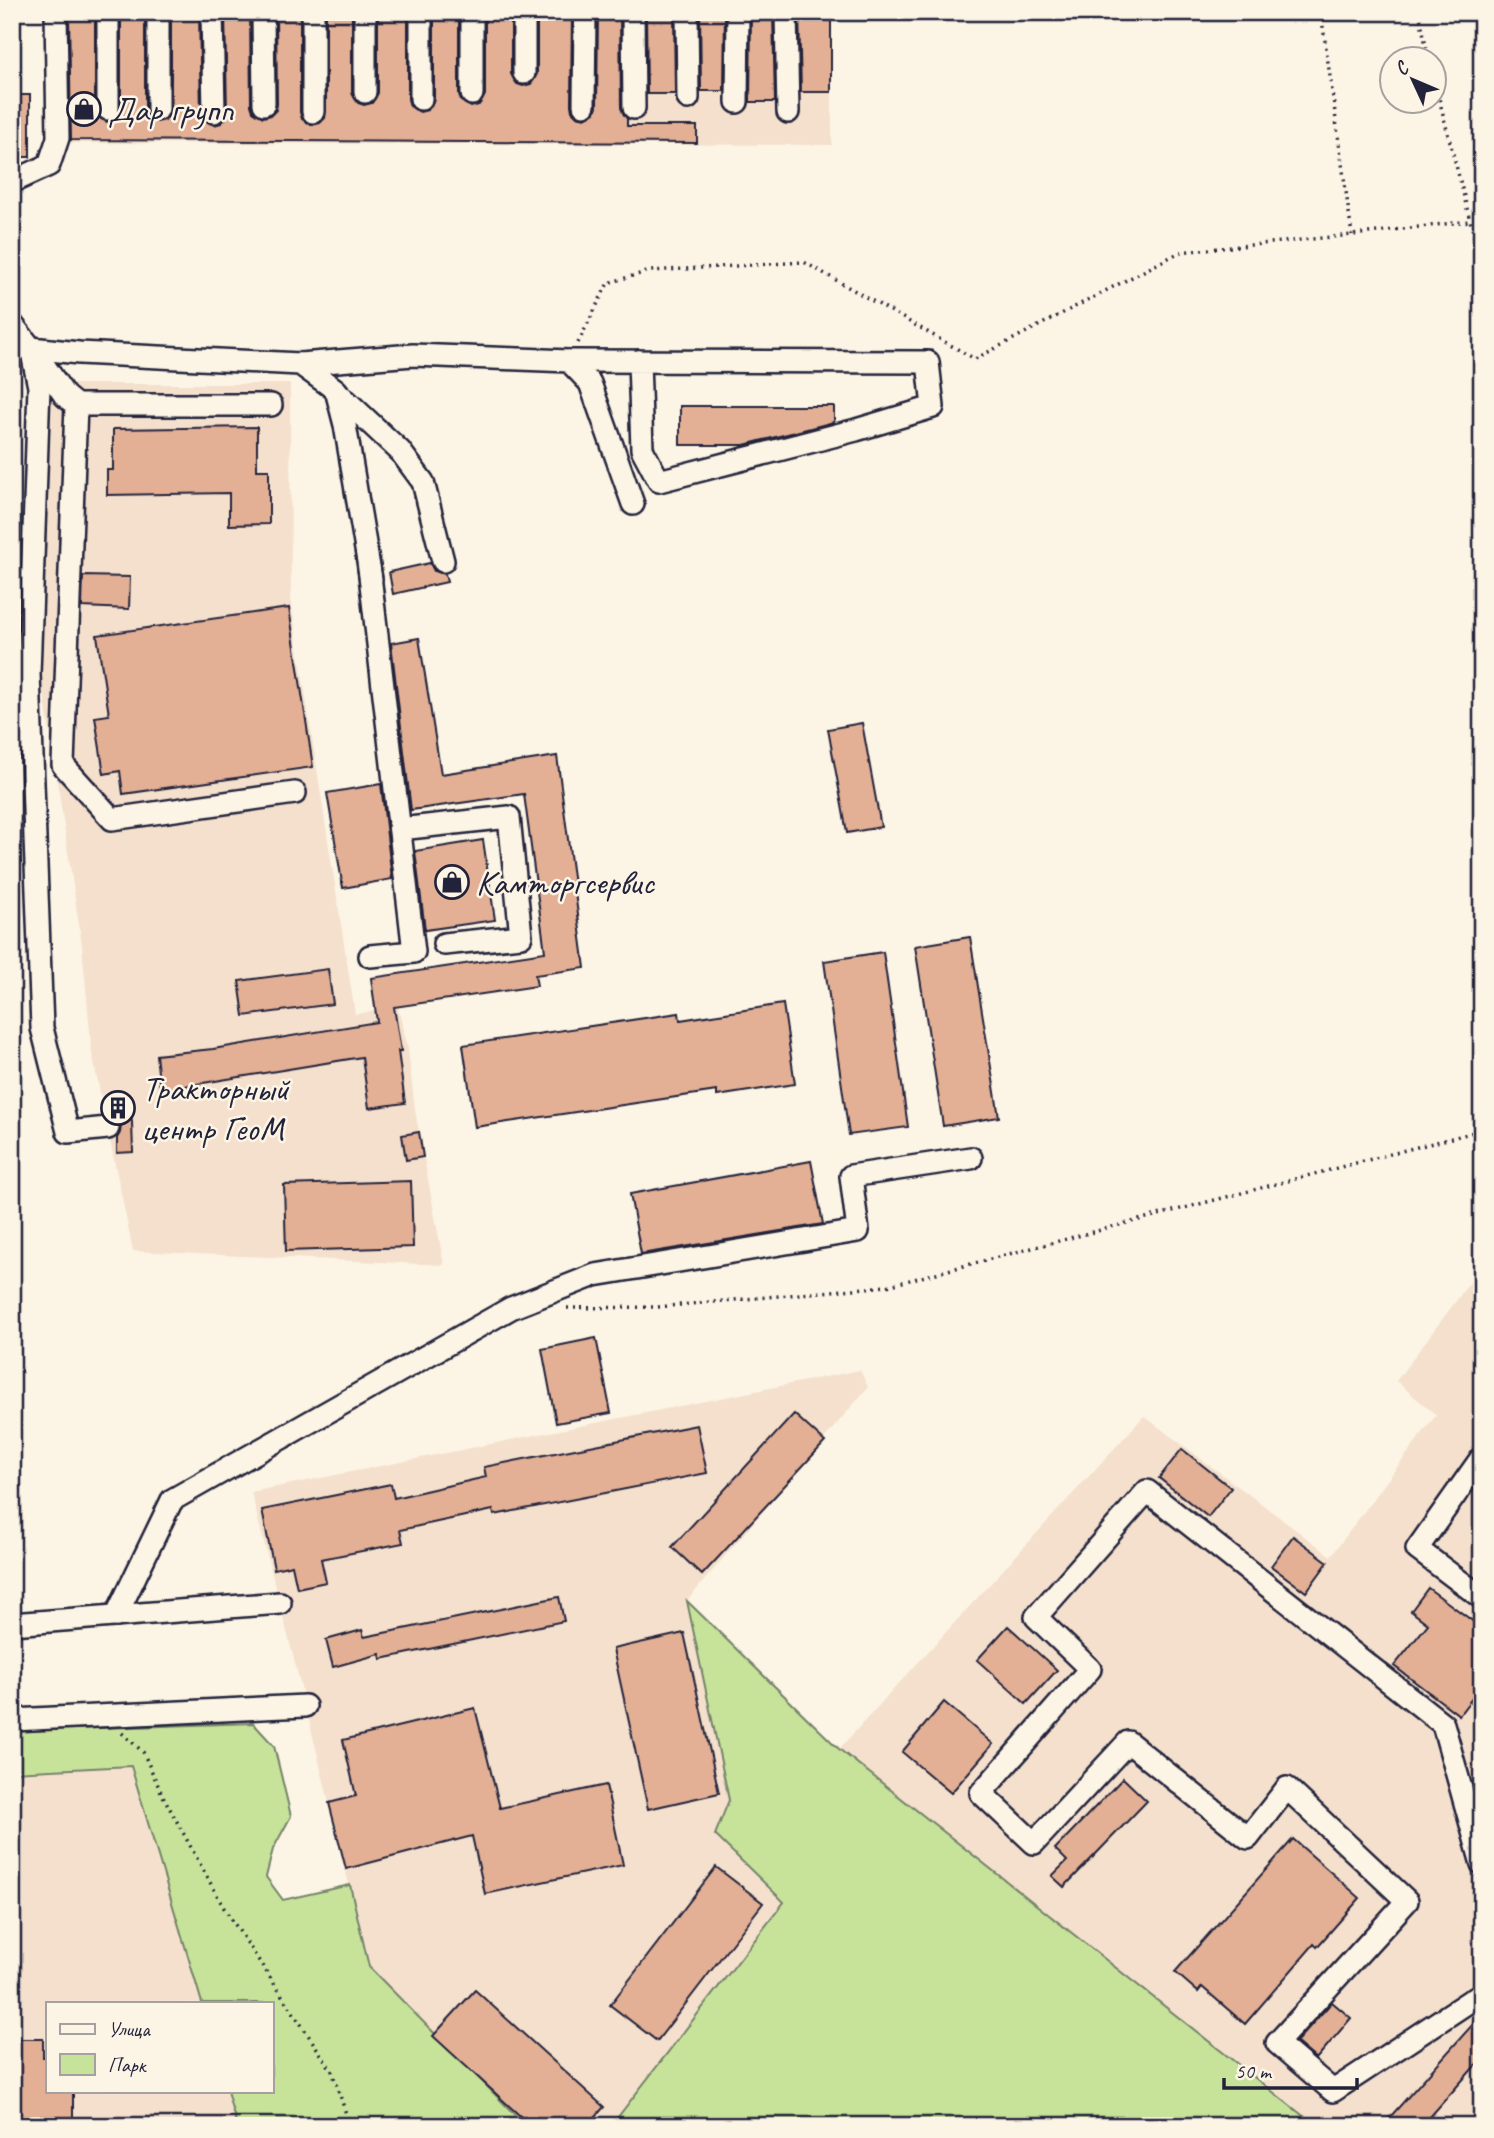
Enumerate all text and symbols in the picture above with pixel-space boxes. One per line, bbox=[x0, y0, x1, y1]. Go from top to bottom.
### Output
north arrow bbox=[1378, 46, 1448, 116]
text: С bbox=[1390, 55, 1415, 81]
place label: Дар групп bbox=[108, 87, 234, 132]
shop icon: Дар групп bbox=[65, 90, 103, 128]
place label: Камторгсервис bbox=[476, 860, 655, 905]
shop icon: Камторгсервис bbox=[433, 863, 471, 901]
place label: Тракторный центр ГеоМ bbox=[142, 1066, 291, 1151]
building icon: Тракторный центр ГеоМ bbox=[99, 1089, 137, 1127]
legend bbox=[46, 2002, 273, 2092]
text: Улица bbox=[108, 2016, 151, 2042]
scale bar bbox=[1224, 2047, 1358, 2091]
text: Парк bbox=[108, 2052, 148, 2078]
text: 50 m bbox=[1235, 2058, 1273, 2084]

